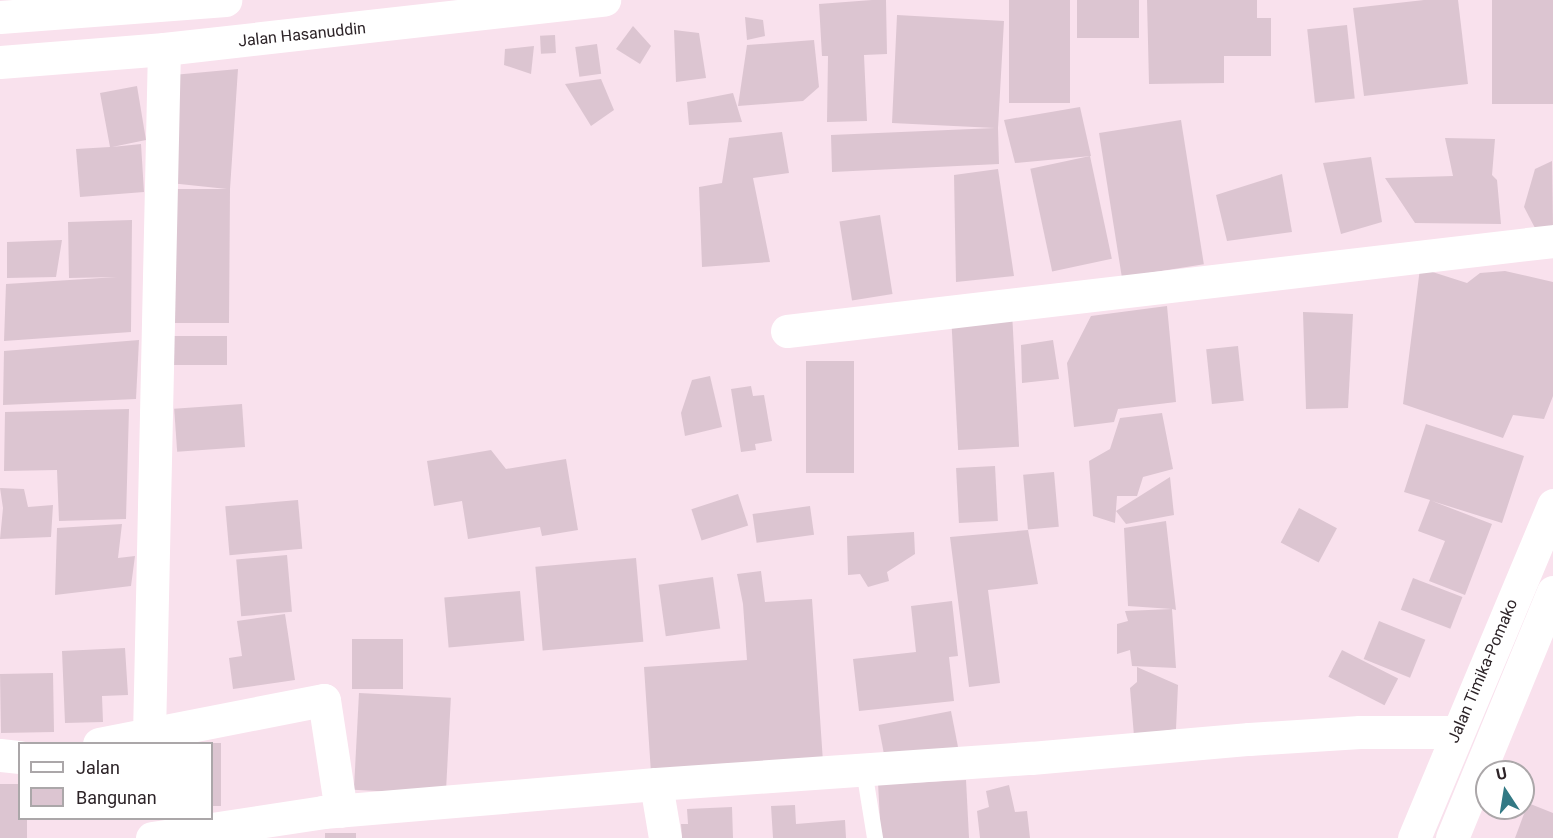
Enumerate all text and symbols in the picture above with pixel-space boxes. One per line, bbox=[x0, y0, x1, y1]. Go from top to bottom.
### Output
street label: Jalan Hasanuddin bbox=[237, 19, 367, 51]
street label: Jalan Timika-Pomako bbox=[1444, 596, 1522, 746]
legend bbox=[18, 742, 213, 820]
text: Jalan bbox=[76, 757, 120, 778]
north arrow bbox=[1475, 760, 1535, 820]
text: U bbox=[1494, 763, 1509, 784]
text: Bangunan bbox=[76, 787, 157, 808]

